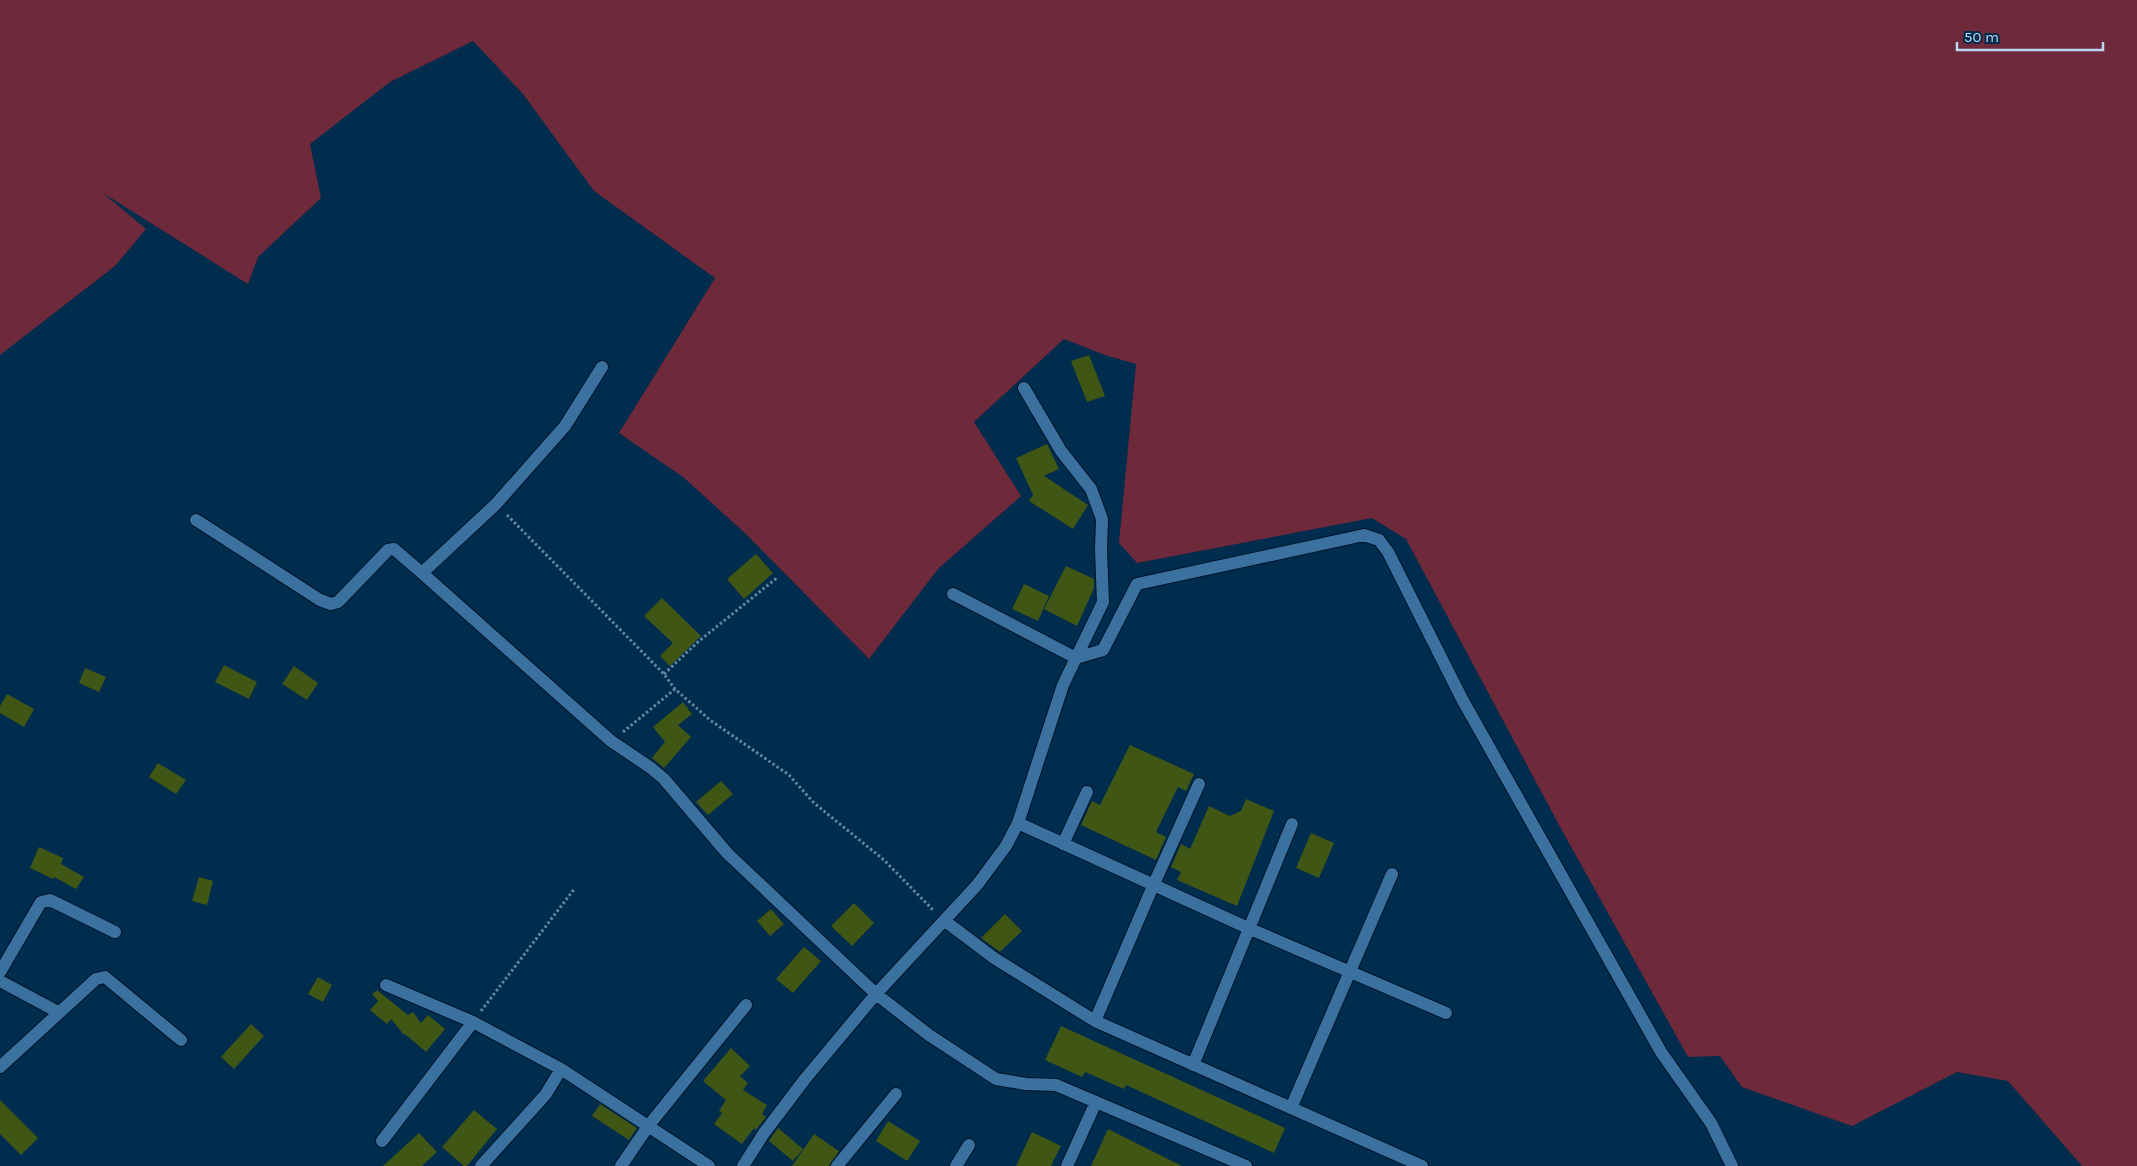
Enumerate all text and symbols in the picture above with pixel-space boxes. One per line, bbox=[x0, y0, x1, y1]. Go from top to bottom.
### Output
scale bar bbox=[1957, 20, 2103, 52]
text: 50 m bbox=[1964, 28, 1999, 46]

